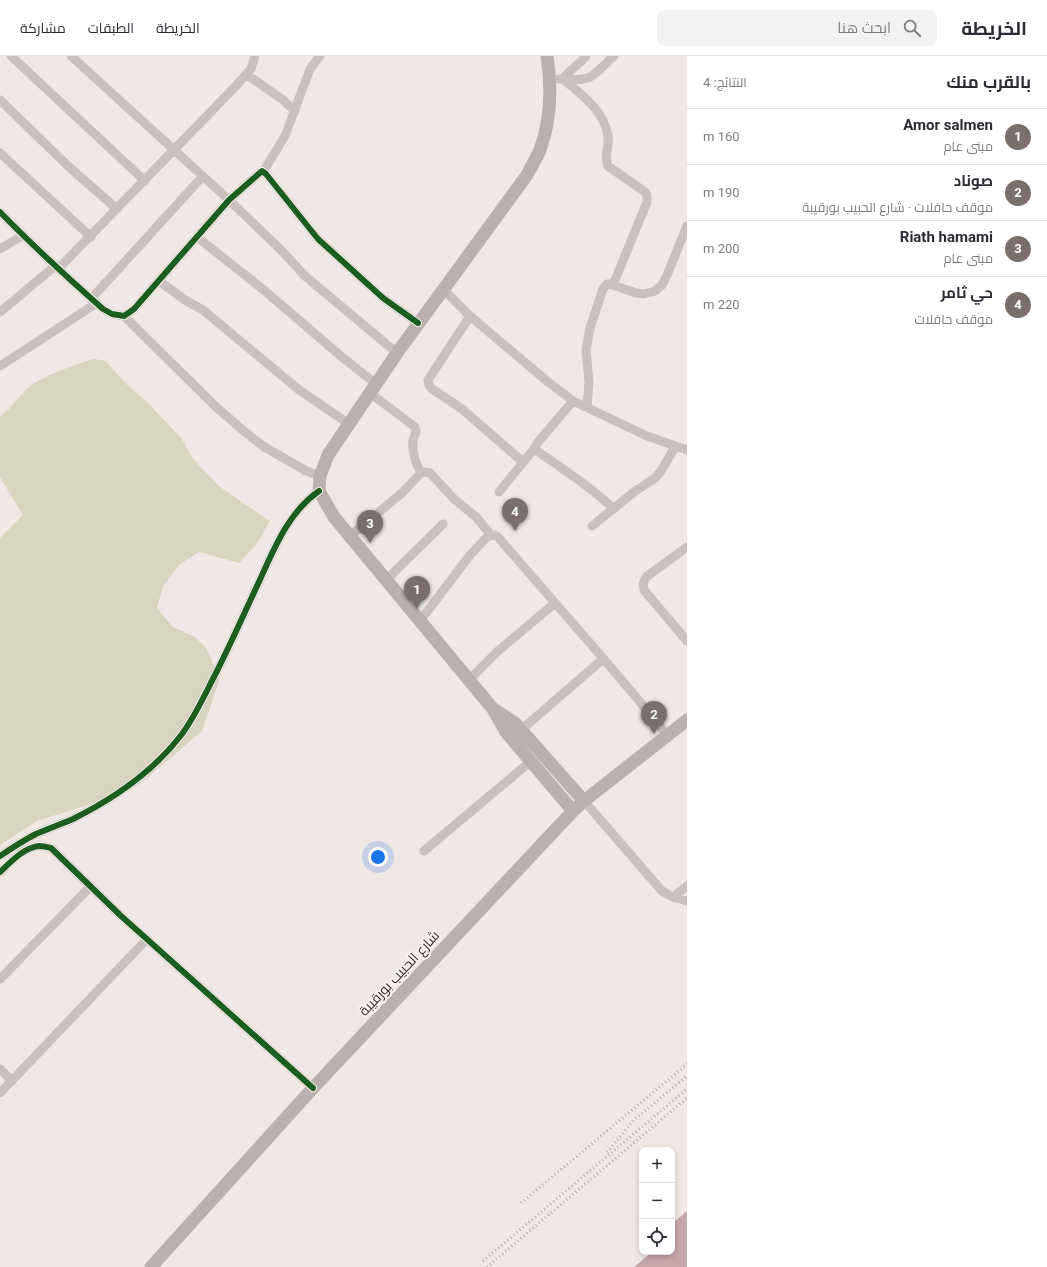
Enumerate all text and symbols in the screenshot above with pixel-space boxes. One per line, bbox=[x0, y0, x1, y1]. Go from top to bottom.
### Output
search box bbox=[657, 10, 937, 46]
icon: search bbox=[901, 17, 923, 39]
text: الخريطة bbox=[961, 17, 1027, 40]
text: ابحث هنا bbox=[837, 19, 891, 37]
text: مشاركة bbox=[20, 20, 66, 36]
text: الطبقات bbox=[88, 20, 134, 36]
text: الخريطة bbox=[156, 20, 200, 36]
text: بالقرب منك bbox=[947, 72, 1031, 92]
text: النتائج: 4 bbox=[703, 75, 747, 90]
text: Amor salmen bbox=[903, 116, 993, 134]
text: 160 m bbox=[703, 129, 740, 144]
text: 1 bbox=[1014, 129, 1022, 144]
text: مبنى عام bbox=[943, 139, 993, 154]
text: صوناد bbox=[954, 172, 993, 190]
text: 190 m bbox=[703, 185, 740, 200]
text: 2 bbox=[1014, 185, 1022, 200]
text: موقف حافلات · شارع الحبيب بورقيبة bbox=[802, 200, 993, 215]
text: Riath hamami bbox=[900, 228, 993, 246]
text: 200 m bbox=[703, 241, 740, 256]
text: 3 bbox=[1014, 241, 1022, 256]
text: مبنى عام bbox=[943, 251, 993, 266]
text: حي ثامر bbox=[941, 284, 993, 302]
text: 220 m bbox=[703, 297, 740, 312]
text: 4 bbox=[1014, 297, 1022, 312]
text: موقف حافلات bbox=[914, 312, 993, 327]
pin: 4 bbox=[502, 498, 528, 531]
pin: 3 bbox=[357, 510, 383, 543]
pin: 1 bbox=[404, 576, 430, 609]
pin: 2 bbox=[641, 701, 667, 734]
your location bbox=[368, 847, 388, 867]
street label: شارع الحبيب بورقيبة bbox=[356, 927, 443, 1019]
map controls bbox=[639, 1147, 675, 1255]
button: + bbox=[639, 1147, 675, 1183]
button: − bbox=[639, 1183, 675, 1219]
button: locate bbox=[639, 1219, 675, 1255]

